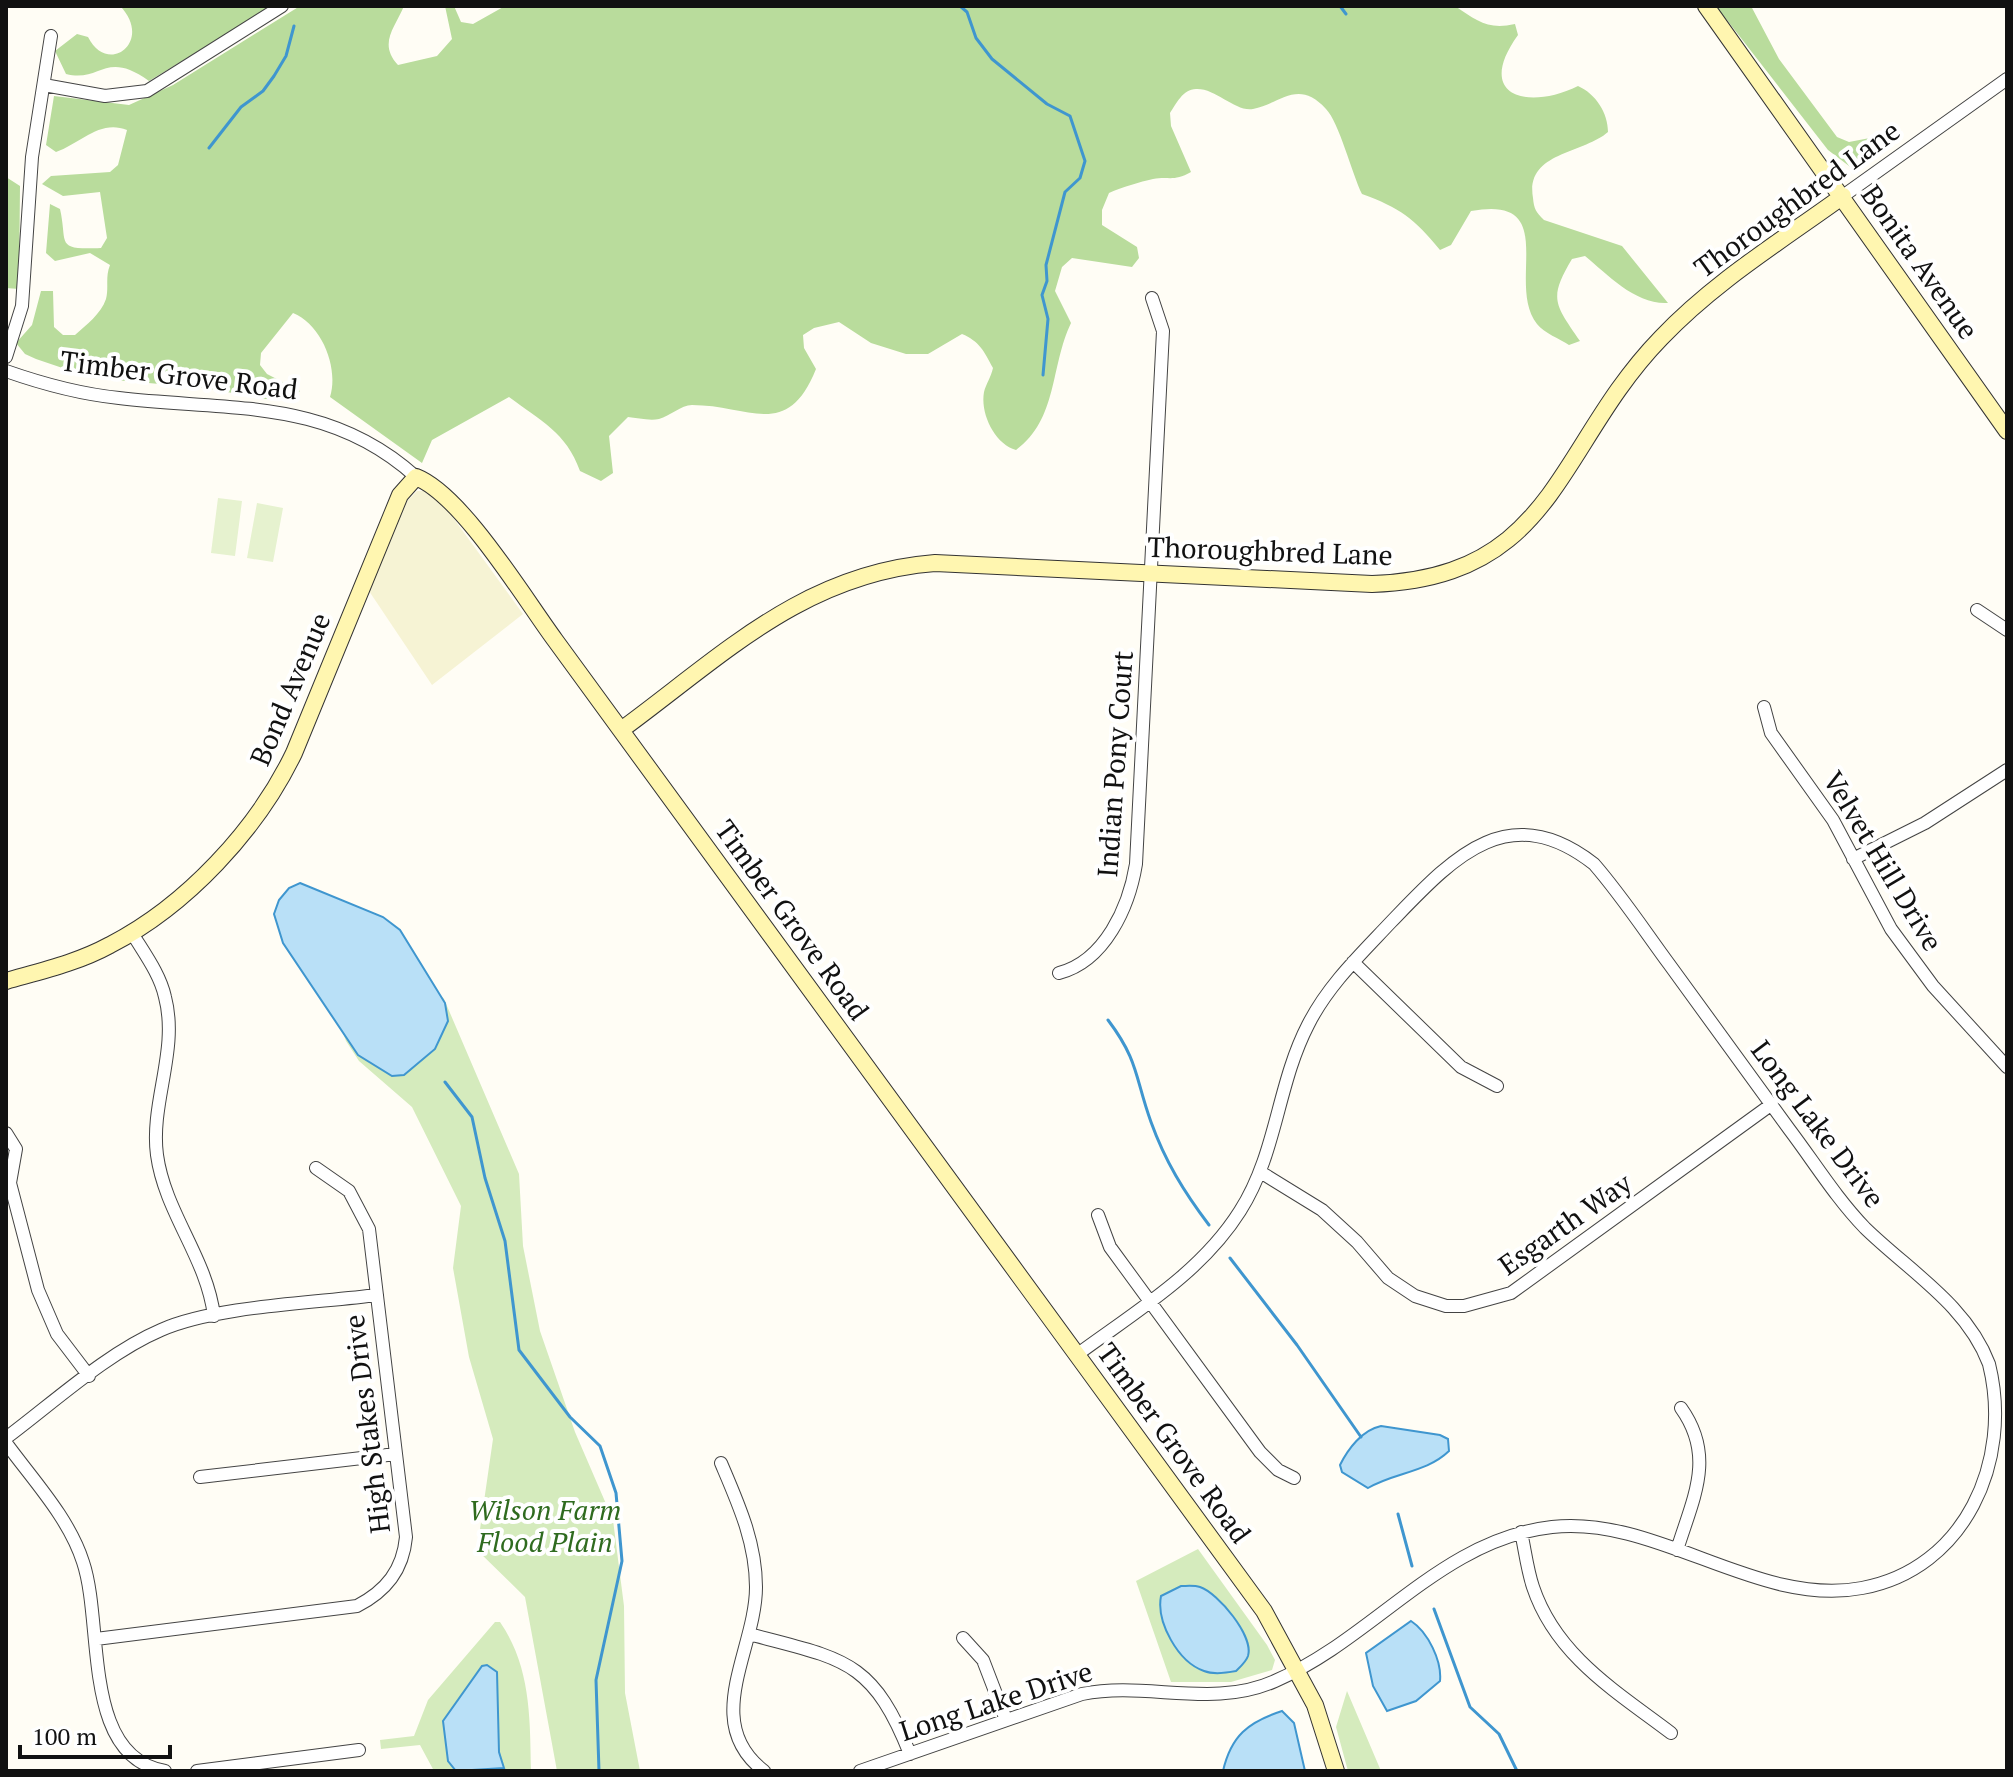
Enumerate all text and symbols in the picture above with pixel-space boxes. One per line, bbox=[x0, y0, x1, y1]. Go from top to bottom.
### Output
street label: Thoroughbred Lane bbox=[1687, 112, 1907, 286]
street label: Bonita Avenue bbox=[1854, 177, 1987, 346]
street label: Timber Grove Road bbox=[58, 342, 300, 407]
street label: Thoroughbred Lane bbox=[1147, 528, 1393, 573]
street label: Bond Avenue bbox=[241, 607, 338, 771]
street label: Indian Pony Court bbox=[1088, 649, 1141, 878]
street label: Velvet Hill Drive bbox=[1815, 764, 1952, 957]
street label: Timber Grove Road bbox=[707, 812, 878, 1027]
street label: Long Lake Drive bbox=[1743, 1033, 1893, 1215]
street label: Esgarth Way bbox=[1491, 1164, 1639, 1283]
street label: High Stakes Drive bbox=[335, 1313, 398, 1536]
street label: Timber Grove Road bbox=[1089, 1335, 1260, 1550]
park label: Wilson Farm Flood Plain bbox=[469, 1491, 621, 1560]
street label: Long Lake Drive bbox=[895, 1652, 1097, 1749]
scale bar bbox=[20, 1709, 170, 1759]
text: 100 m bbox=[32, 1720, 97, 1752]

